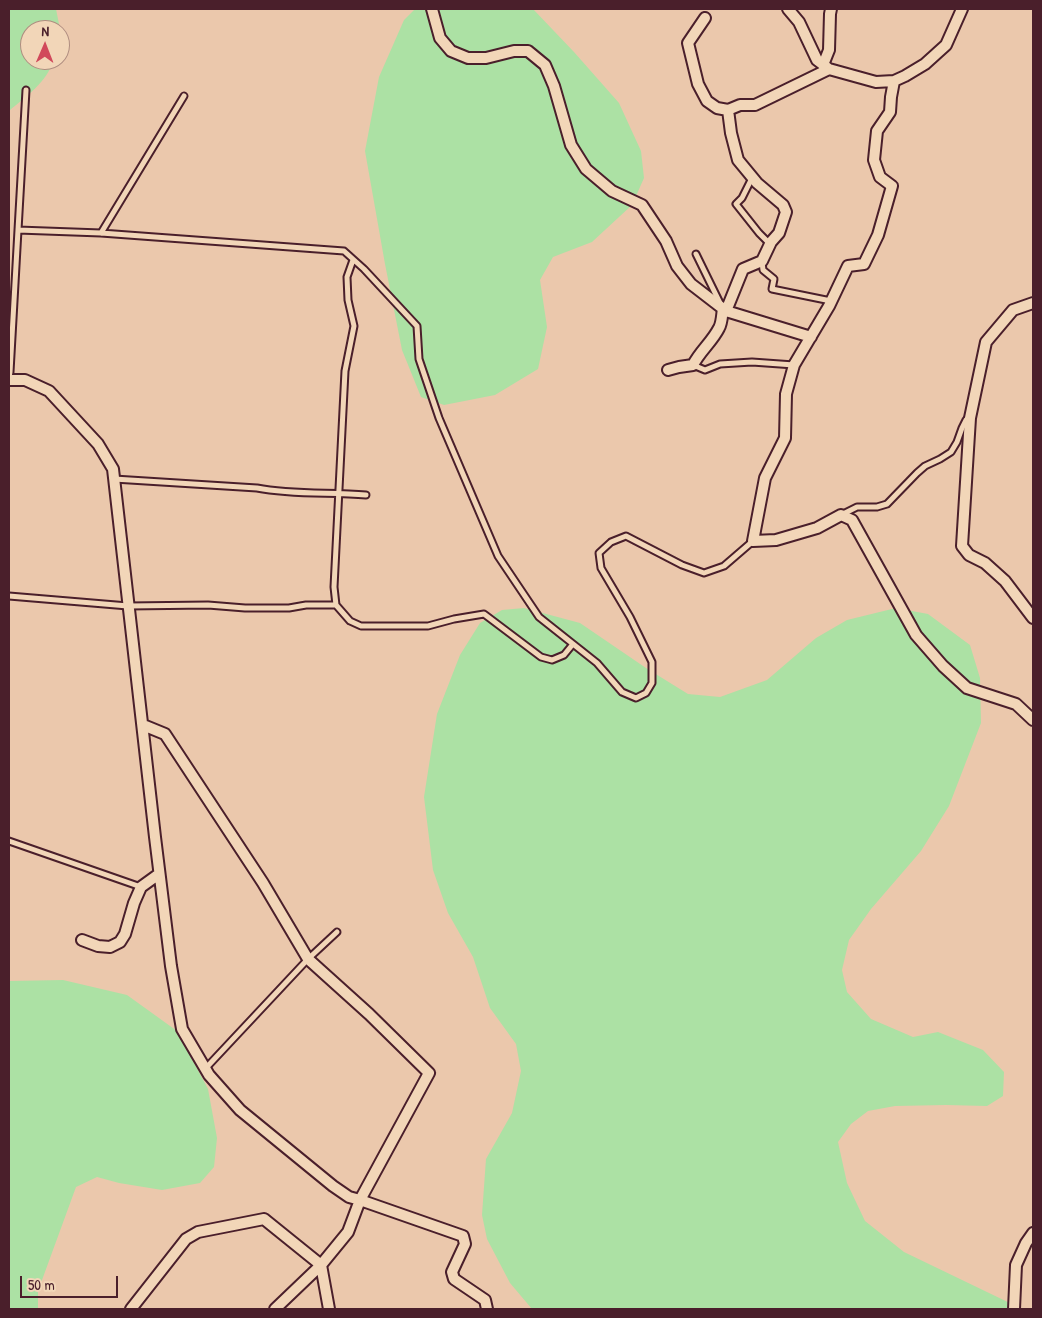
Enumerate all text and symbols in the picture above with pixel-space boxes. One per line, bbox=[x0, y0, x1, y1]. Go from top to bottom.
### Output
north arrow bbox=[20, 20, 70, 70]
text: N bbox=[41, 21, 49, 40]
scale bar bbox=[22, 1266, 120, 1298]
text: 50 m bbox=[28, 1274, 55, 1295]

